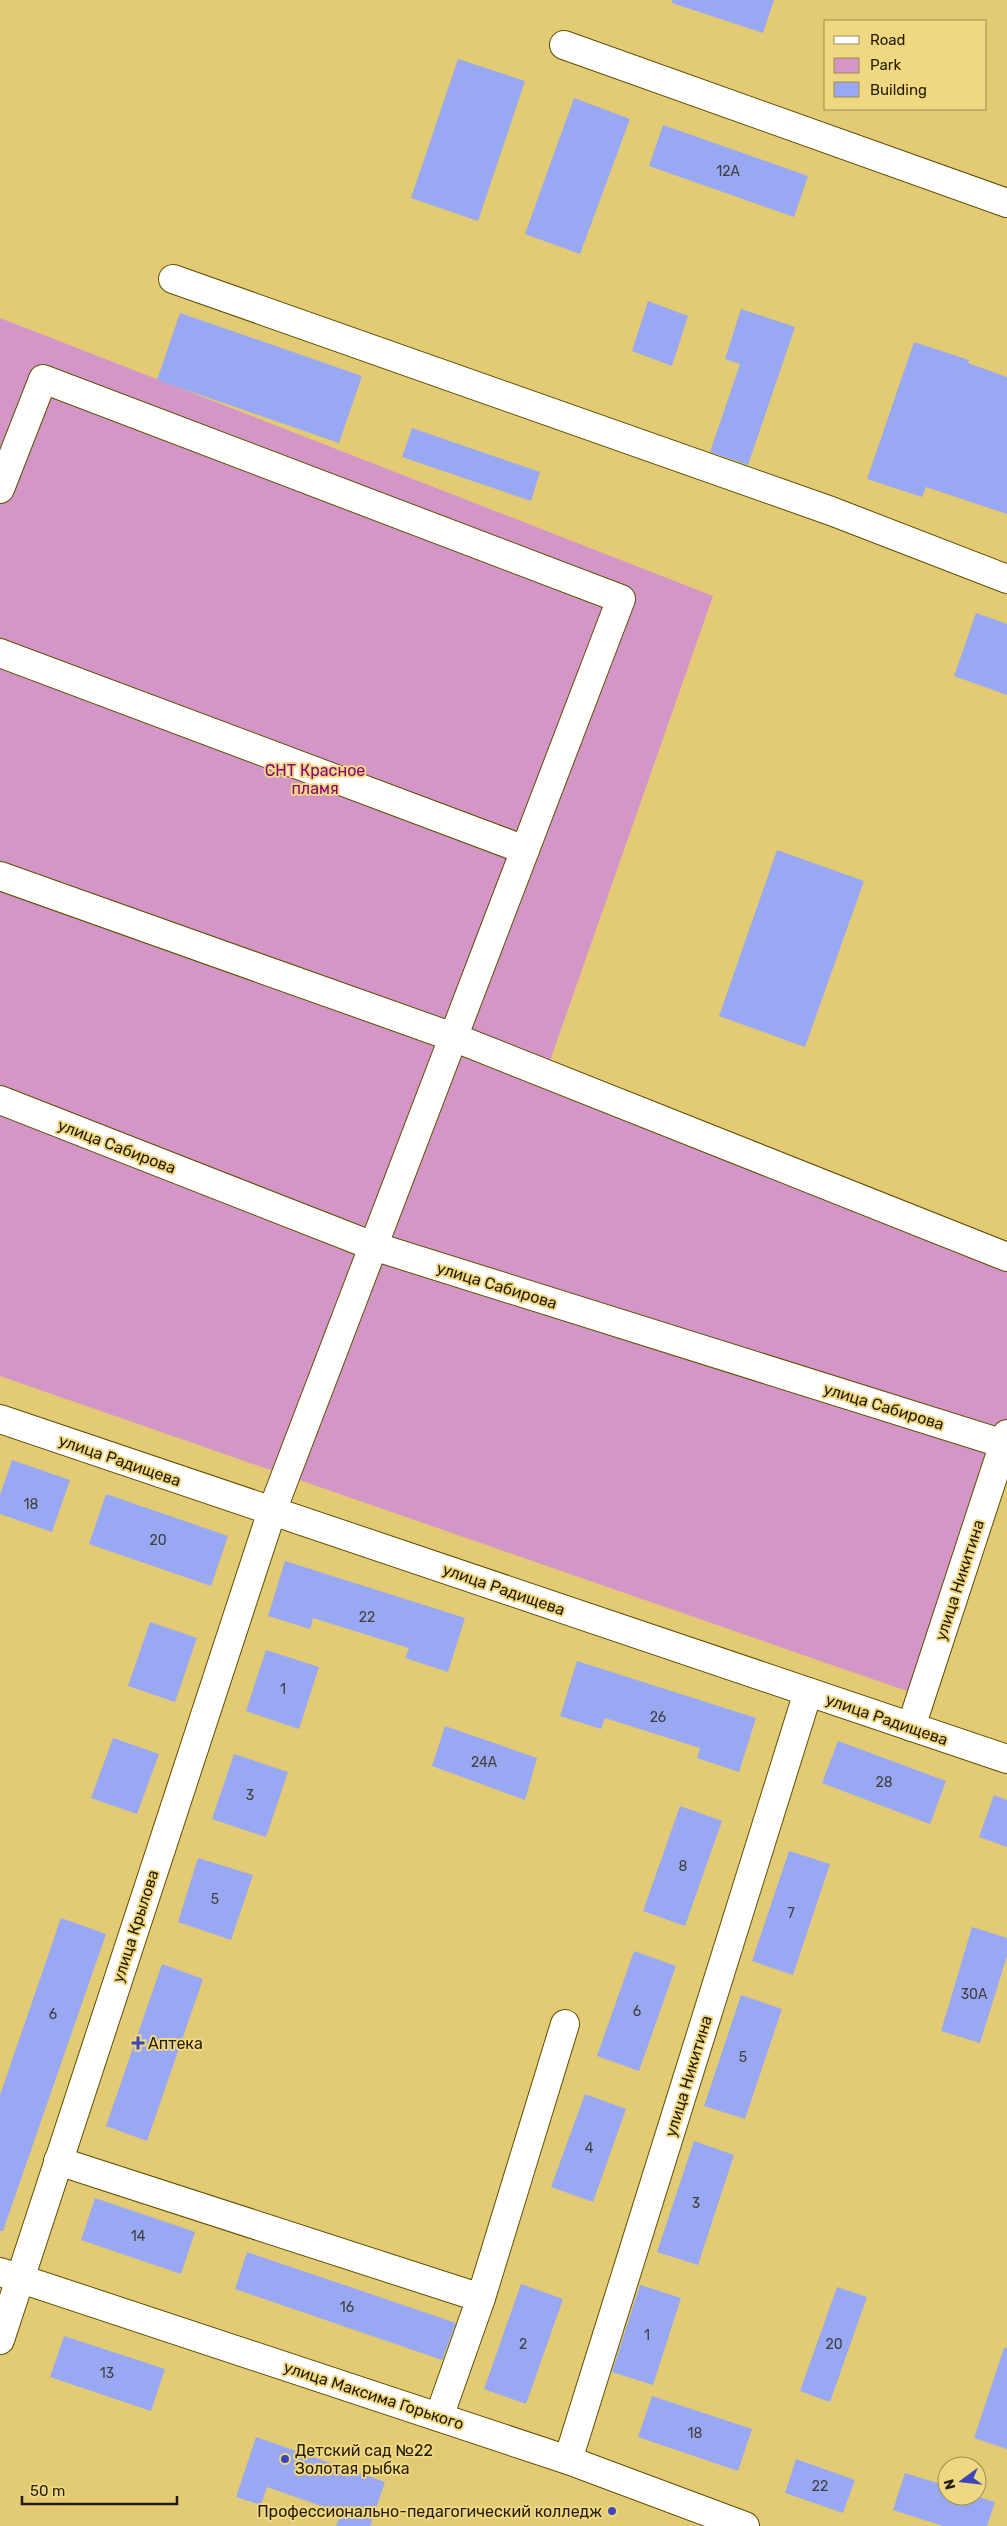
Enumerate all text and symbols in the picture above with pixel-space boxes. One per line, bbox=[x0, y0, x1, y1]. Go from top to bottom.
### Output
legend bbox=[824, 20, 987, 110]
text: Road bbox=[870, 31, 906, 49]
text: Park bbox=[870, 56, 901, 74]
text: Building bbox=[870, 81, 927, 99]
house number: 12А bbox=[716, 163, 740, 180]
park label: СНТ Красное пламя bbox=[265, 761, 365, 798]
street label: улица Сабирова bbox=[55, 1115, 179, 1178]
street label: улица Сабирова bbox=[434, 1258, 559, 1313]
street label: улица Сабирова bbox=[821, 1379, 946, 1434]
street label: улица Радищева bbox=[56, 1431, 184, 1490]
house number: 18 bbox=[24, 1496, 39, 1513]
street label: улица Никитина bbox=[931, 1517, 988, 1643]
house number: 20 bbox=[149, 1532, 167, 1549]
street label: улица Радищева bbox=[440, 1560, 568, 1619]
house number: 22 bbox=[359, 1609, 375, 1626]
house number: 1 bbox=[280, 1681, 286, 1698]
street label: улица Радищева bbox=[823, 1690, 951, 1749]
house number: 26 bbox=[650, 1709, 666, 1726]
house number: 24А bbox=[471, 1754, 498, 1771]
house number: 28 bbox=[875, 1774, 893, 1791]
house number: 3 bbox=[246, 1787, 254, 1804]
house number: 8 bbox=[679, 1858, 688, 1875]
street label: улица Крылова bbox=[108, 1867, 163, 1985]
house number: 5 bbox=[211, 1891, 219, 1908]
house number: 7 bbox=[787, 1905, 795, 1922]
house number: 30А bbox=[961, 1986, 988, 2003]
house number: 6 bbox=[633, 2003, 641, 2020]
house number: 6 bbox=[49, 2006, 57, 2023]
street label: улица Никитина bbox=[661, 2013, 716, 2139]
place label: Аптека bbox=[148, 2034, 203, 2053]
marker: Аптека bbox=[132, 2037, 144, 2049]
house number: 5 bbox=[739, 2049, 747, 2066]
house number: 4 bbox=[585, 2140, 594, 2157]
house number: 3 bbox=[692, 2195, 700, 2212]
house number: 14 bbox=[131, 2228, 146, 2245]
house number: 16 bbox=[340, 2299, 354, 2316]
house number: 1 bbox=[644, 2327, 650, 2344]
house number: 2 bbox=[519, 2336, 527, 2353]
house number: 20 bbox=[825, 2336, 843, 2353]
street label: улица Максима Горького bbox=[281, 2357, 466, 2434]
house number: 13 bbox=[100, 2365, 114, 2382]
house number: 18 bbox=[688, 2425, 703, 2442]
place label: Детский сад №22 Золотая рыбка bbox=[295, 2441, 433, 2478]
marker: Детский сад №22 Золотая рыбка bbox=[279, 2453, 291, 2465]
north arrow bbox=[937, 2456, 987, 2506]
scale bar bbox=[22, 2474, 178, 2506]
text: N bbox=[940, 2477, 959, 2491]
house number: 22 bbox=[812, 2478, 828, 2495]
text: 50 m bbox=[30, 2482, 65, 2500]
place label: Профессионально-педагогический колледж bbox=[257, 2502, 602, 2521]
marker: Профессионально-педагогический колледж bbox=[606, 2505, 618, 2517]

